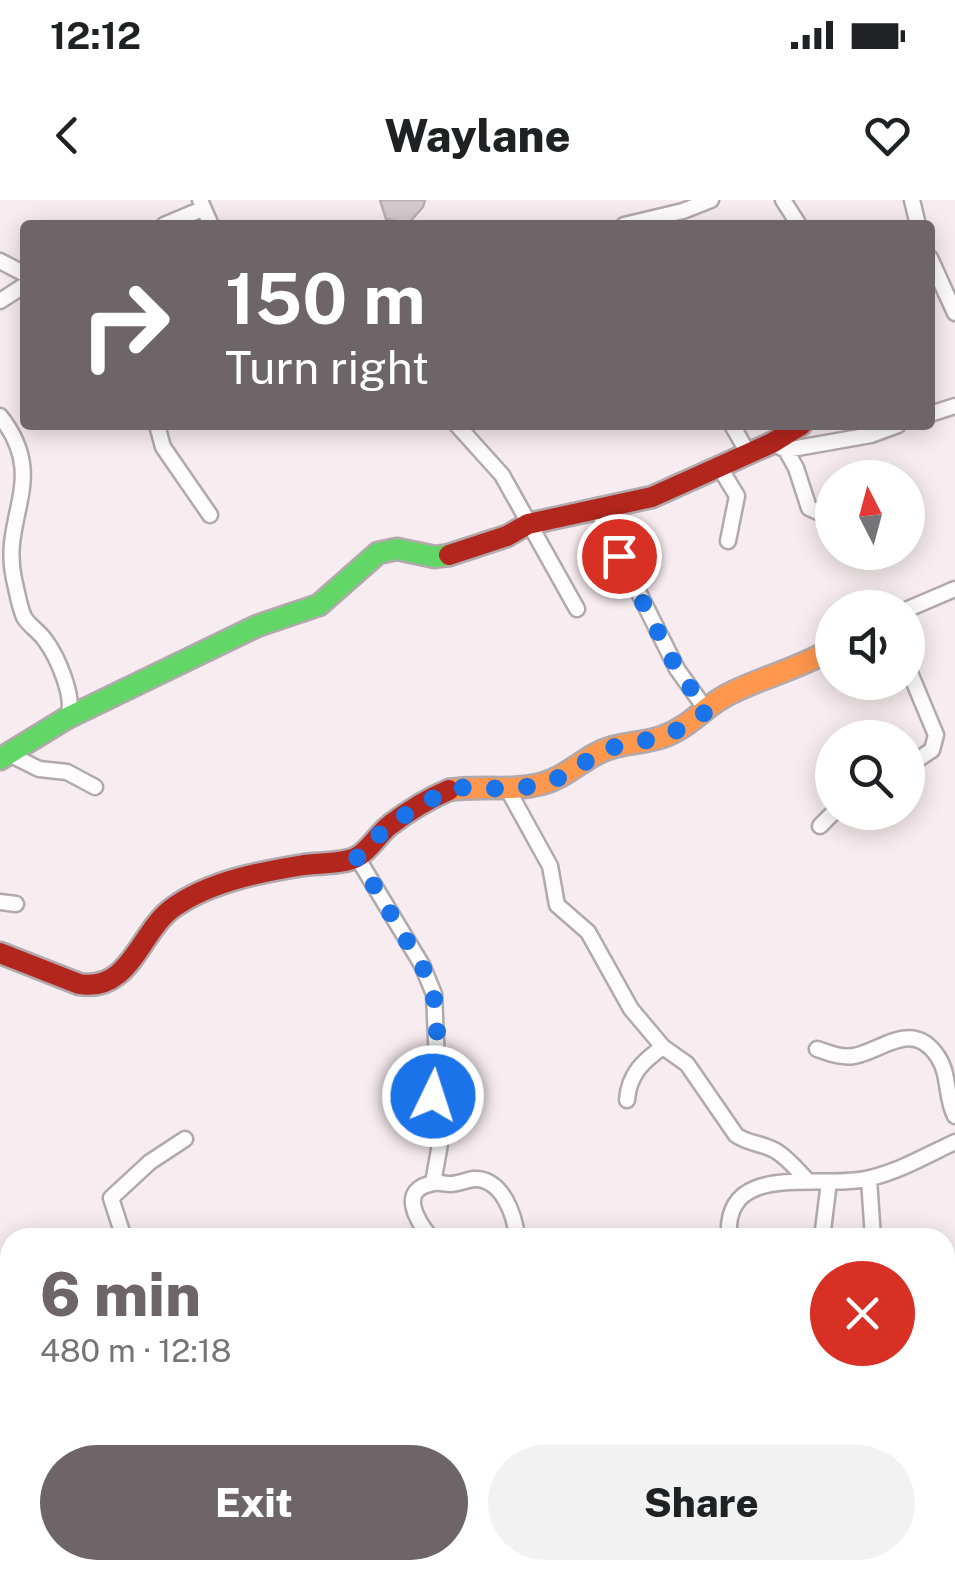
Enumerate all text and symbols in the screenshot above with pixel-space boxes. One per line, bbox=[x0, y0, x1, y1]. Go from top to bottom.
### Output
text: 12:12 bbox=[50, 13, 141, 58]
icon: back bbox=[40, 108, 95, 163]
icon: heart bbox=[860, 108, 915, 163]
text: Waylane bbox=[384, 109, 571, 162]
text: 150 m bbox=[225, 257, 426, 340]
icon: right bbox=[60, 260, 190, 390]
text: Turn right bbox=[225, 341, 429, 394]
north arrow bbox=[815, 460, 925, 570]
map controls bbox=[815, 460, 925, 830]
pin bbox=[577, 514, 662, 599]
icon: arrive bbox=[592, 529, 647, 584]
button: sound bbox=[815, 590, 925, 700]
button: search bbox=[815, 720, 925, 830]
position arrow bbox=[381, 1044, 485, 1148]
text: 6 min bbox=[40, 1259, 201, 1330]
button: close bbox=[810, 1261, 915, 1366]
text: 480 m · 12:18 bbox=[40, 1332, 231, 1369]
button: Exit bbox=[40, 1445, 468, 1560]
button: Share bbox=[488, 1445, 915, 1560]

